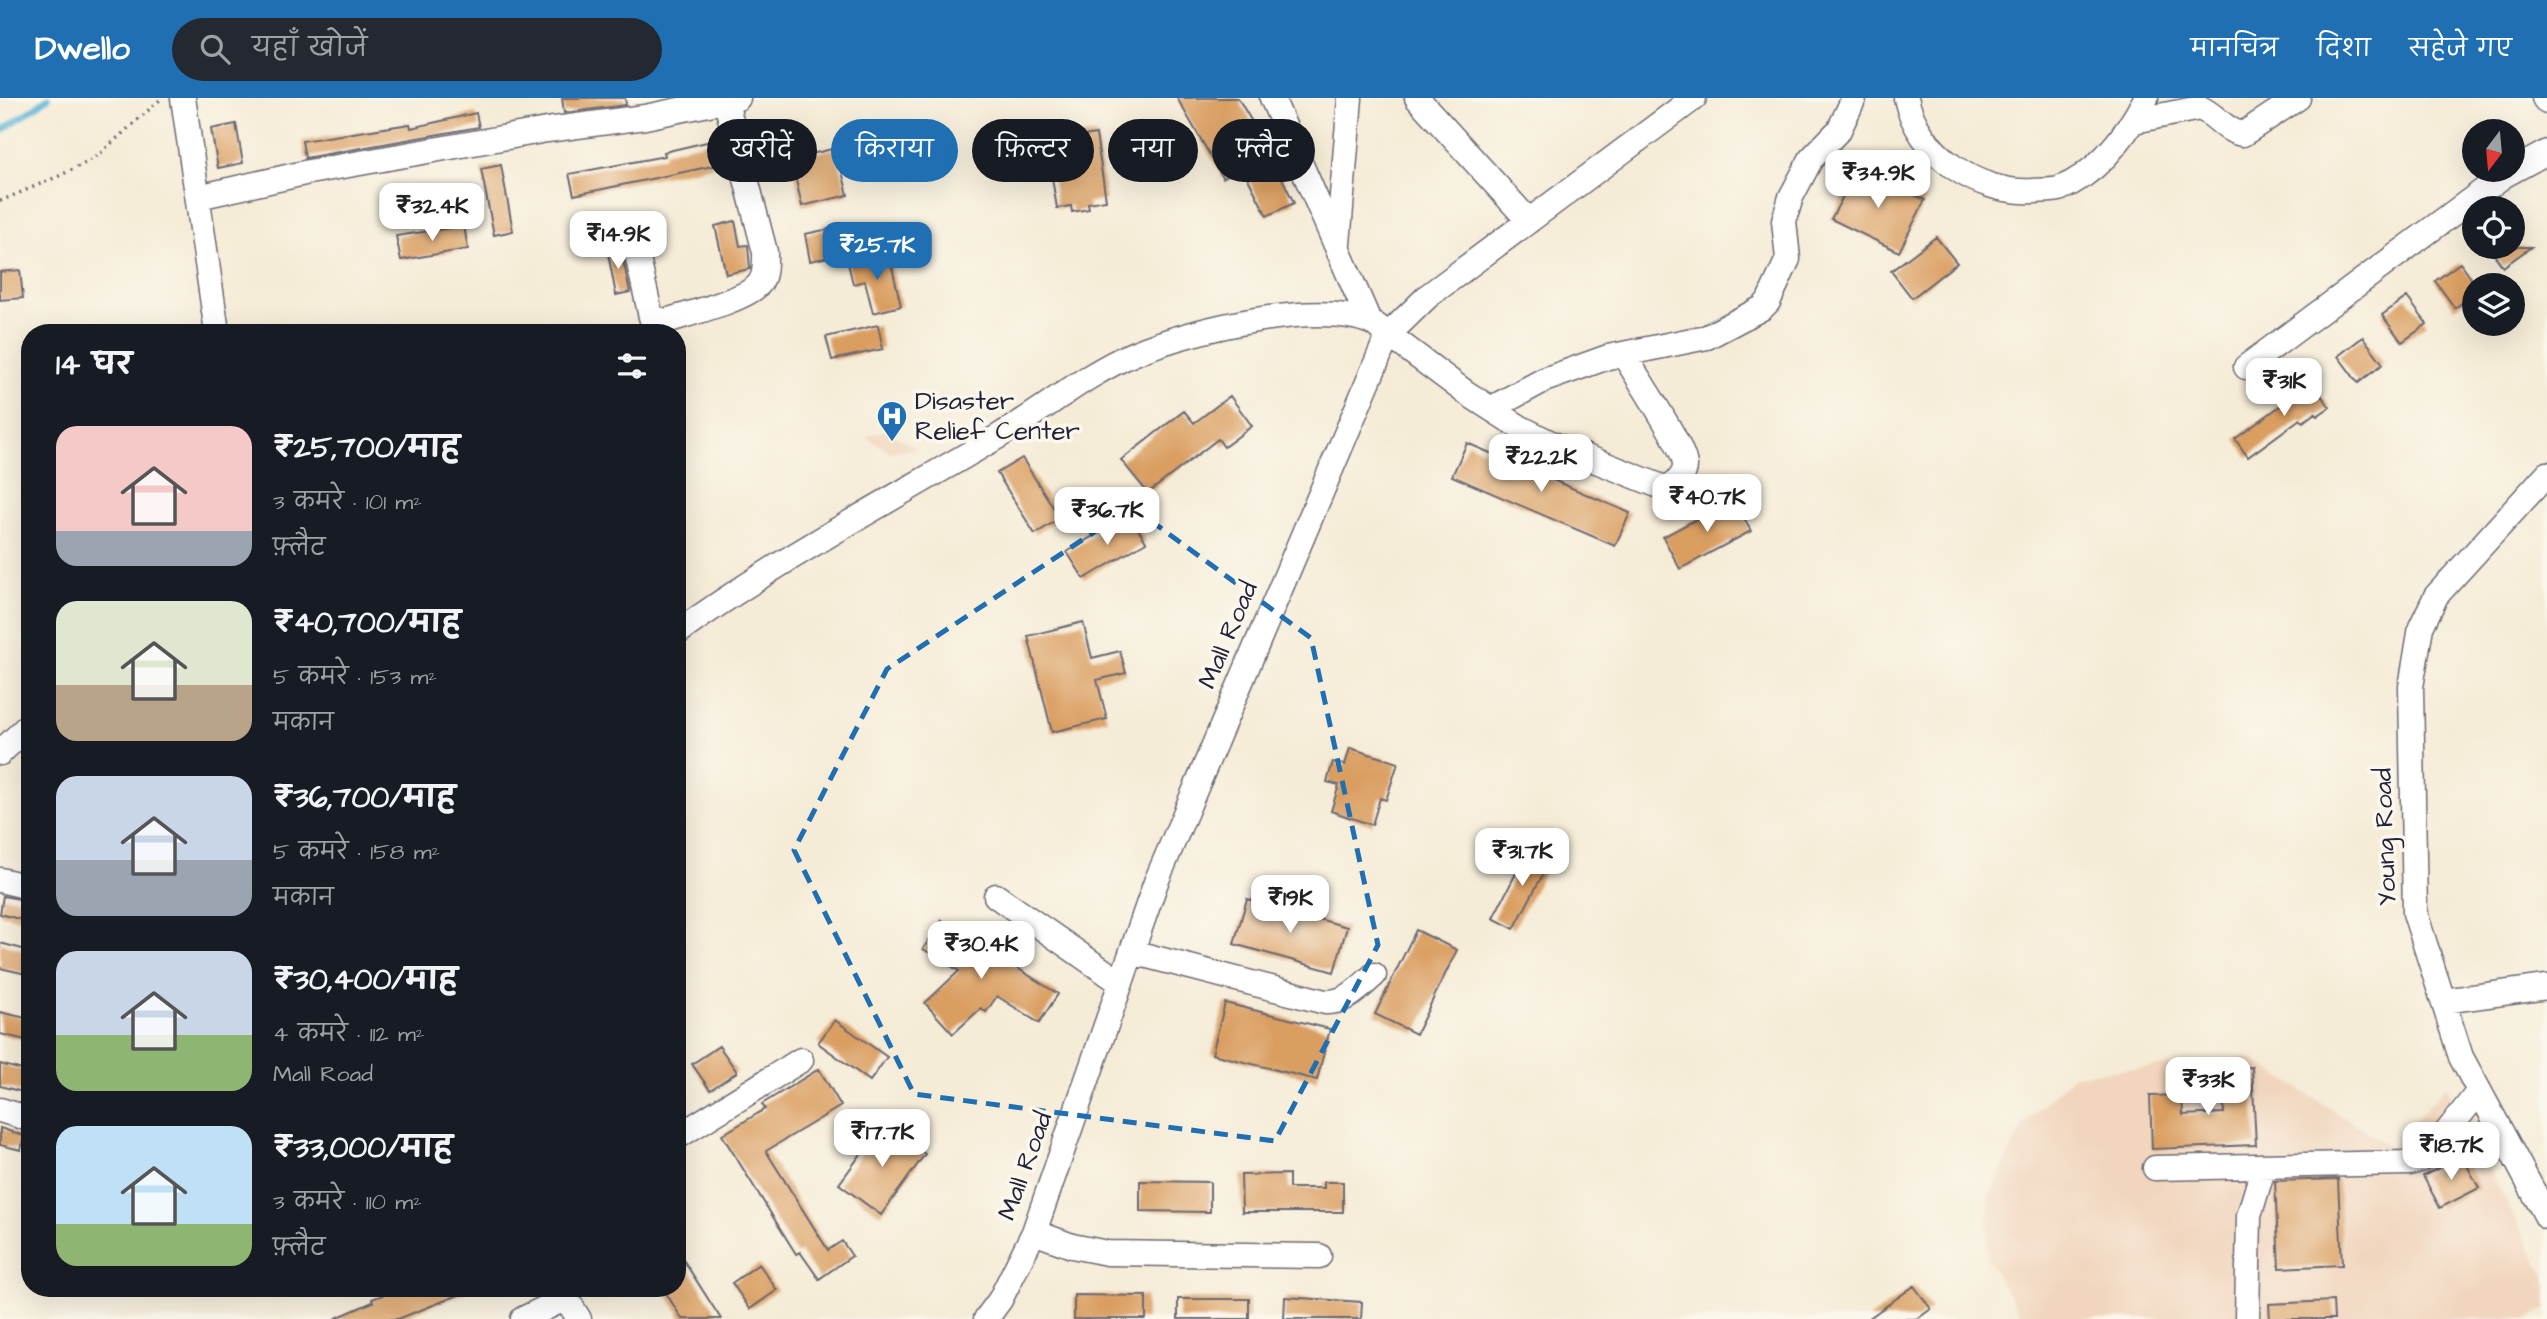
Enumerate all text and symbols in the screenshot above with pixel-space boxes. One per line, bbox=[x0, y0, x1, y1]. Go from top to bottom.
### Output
search box bbox=[172, 18, 662, 81]
text: Dwello bbox=[35, 26, 130, 72]
icon: search bbox=[196, 30, 234, 68]
text: यहाँ खोजें bbox=[252, 30, 367, 66]
text: मानचित्र bbox=[2190, 32, 2278, 66]
text: दिशा bbox=[2316, 32, 2371, 66]
text: सहेजे गए bbox=[2409, 32, 2512, 66]
chip: खरीदें bbox=[707, 119, 817, 182]
chip: किराया bbox=[831, 119, 958, 182]
chip: फ़िल्टर bbox=[972, 119, 1094, 182]
chip: नया bbox=[1108, 119, 1198, 182]
chip: फ़्लैट bbox=[1212, 119, 1315, 182]
north arrow bbox=[2462, 119, 2525, 182]
map controls bbox=[2462, 119, 2525, 336]
pin: ₹34.9K bbox=[1821, 150, 1935, 210]
text: ₹34.9K bbox=[1841, 157, 1915, 189]
pin: ₹32.4K bbox=[375, 184, 489, 243]
text: ₹32.4K bbox=[395, 190, 469, 222]
button: locate bbox=[2462, 196, 2525, 259]
pin: ₹14.9K bbox=[561, 212, 675, 271]
text: ₹14.9K bbox=[586, 218, 650, 250]
pin: ₹25.7K bbox=[820, 222, 934, 282]
text: ₹25.7K bbox=[839, 229, 915, 261]
button: layers bbox=[2462, 273, 2525, 336]
text: 14 घर bbox=[56, 344, 132, 386]
icon: filters bbox=[613, 347, 651, 385]
pin: ₹31K bbox=[2243, 358, 2325, 418]
text: ₹31K bbox=[2262, 365, 2306, 397]
place label: Disaster Relief Center bbox=[915, 383, 1080, 449]
hospital icon: Disaster Relief Center bbox=[875, 399, 909, 443]
text: ₹25,700/माह bbox=[273, 427, 460, 469]
pin: ₹22.2K bbox=[1484, 434, 1598, 494]
text: ₹22.2K bbox=[1505, 441, 1577, 473]
icon: home bbox=[112, 454, 196, 538]
pin: ₹40.7K bbox=[1650, 474, 1764, 534]
text: ₹40.7K bbox=[1668, 481, 1746, 513]
text: 3 कमरे · 101 m² bbox=[273, 486, 422, 518]
pin: ₹36.7K bbox=[1050, 488, 1164, 547]
text: ₹36.7K bbox=[1070, 494, 1144, 526]
text: फ़्लैट bbox=[273, 532, 325, 564]
street label: Mall Road bbox=[1189, 576, 1267, 694]
text: ₹40,700/माह bbox=[273, 602, 461, 644]
icon: home bbox=[112, 629, 196, 713]
text: 5 कमरे · 153 m² bbox=[273, 661, 437, 693]
text: मकान bbox=[273, 707, 334, 739]
street label: Young Road bbox=[2365, 767, 2407, 907]
text: ₹36,700/माह bbox=[273, 777, 456, 819]
icon: home bbox=[112, 804, 196, 888]
pin: ₹31.7K bbox=[1465, 828, 1579, 888]
text: ₹31.7K bbox=[1491, 835, 1553, 867]
text: 5 कमरे · 158 m² bbox=[273, 836, 440, 868]
pin: ₹19K bbox=[1249, 876, 1331, 935]
text: मकान bbox=[273, 882, 334, 914]
text: ₹19K bbox=[1267, 882, 1313, 914]
pin: ₹30.4K bbox=[924, 922, 1038, 981]
text: ₹30.4K bbox=[944, 928, 1018, 960]
text: ₹30,400/माह bbox=[273, 959, 458, 1001]
icon: home bbox=[112, 979, 196, 1063]
text: 4 कमरे · 112 m² bbox=[273, 1018, 424, 1050]
text: Mall Road bbox=[273, 1058, 373, 1090]
pin: ₹33K bbox=[2167, 1058, 2249, 1117]
text: ₹33K bbox=[2181, 1064, 2235, 1096]
street label: Mall Road bbox=[989, 1107, 1061, 1225]
pin: ₹17.7K bbox=[825, 1110, 939, 1169]
text: ₹17.7K bbox=[850, 1116, 914, 1148]
pin: ₹18.7K bbox=[2394, 1122, 2508, 1182]
text: ₹33,000/माह bbox=[273, 1127, 453, 1169]
text: ₹18.7K bbox=[2419, 1129, 2483, 1161]
icon: home bbox=[112, 1154, 196, 1238]
text: 3 कमरे · 110 m² bbox=[273, 1186, 422, 1218]
text: फ़्लैट bbox=[273, 1232, 325, 1264]

